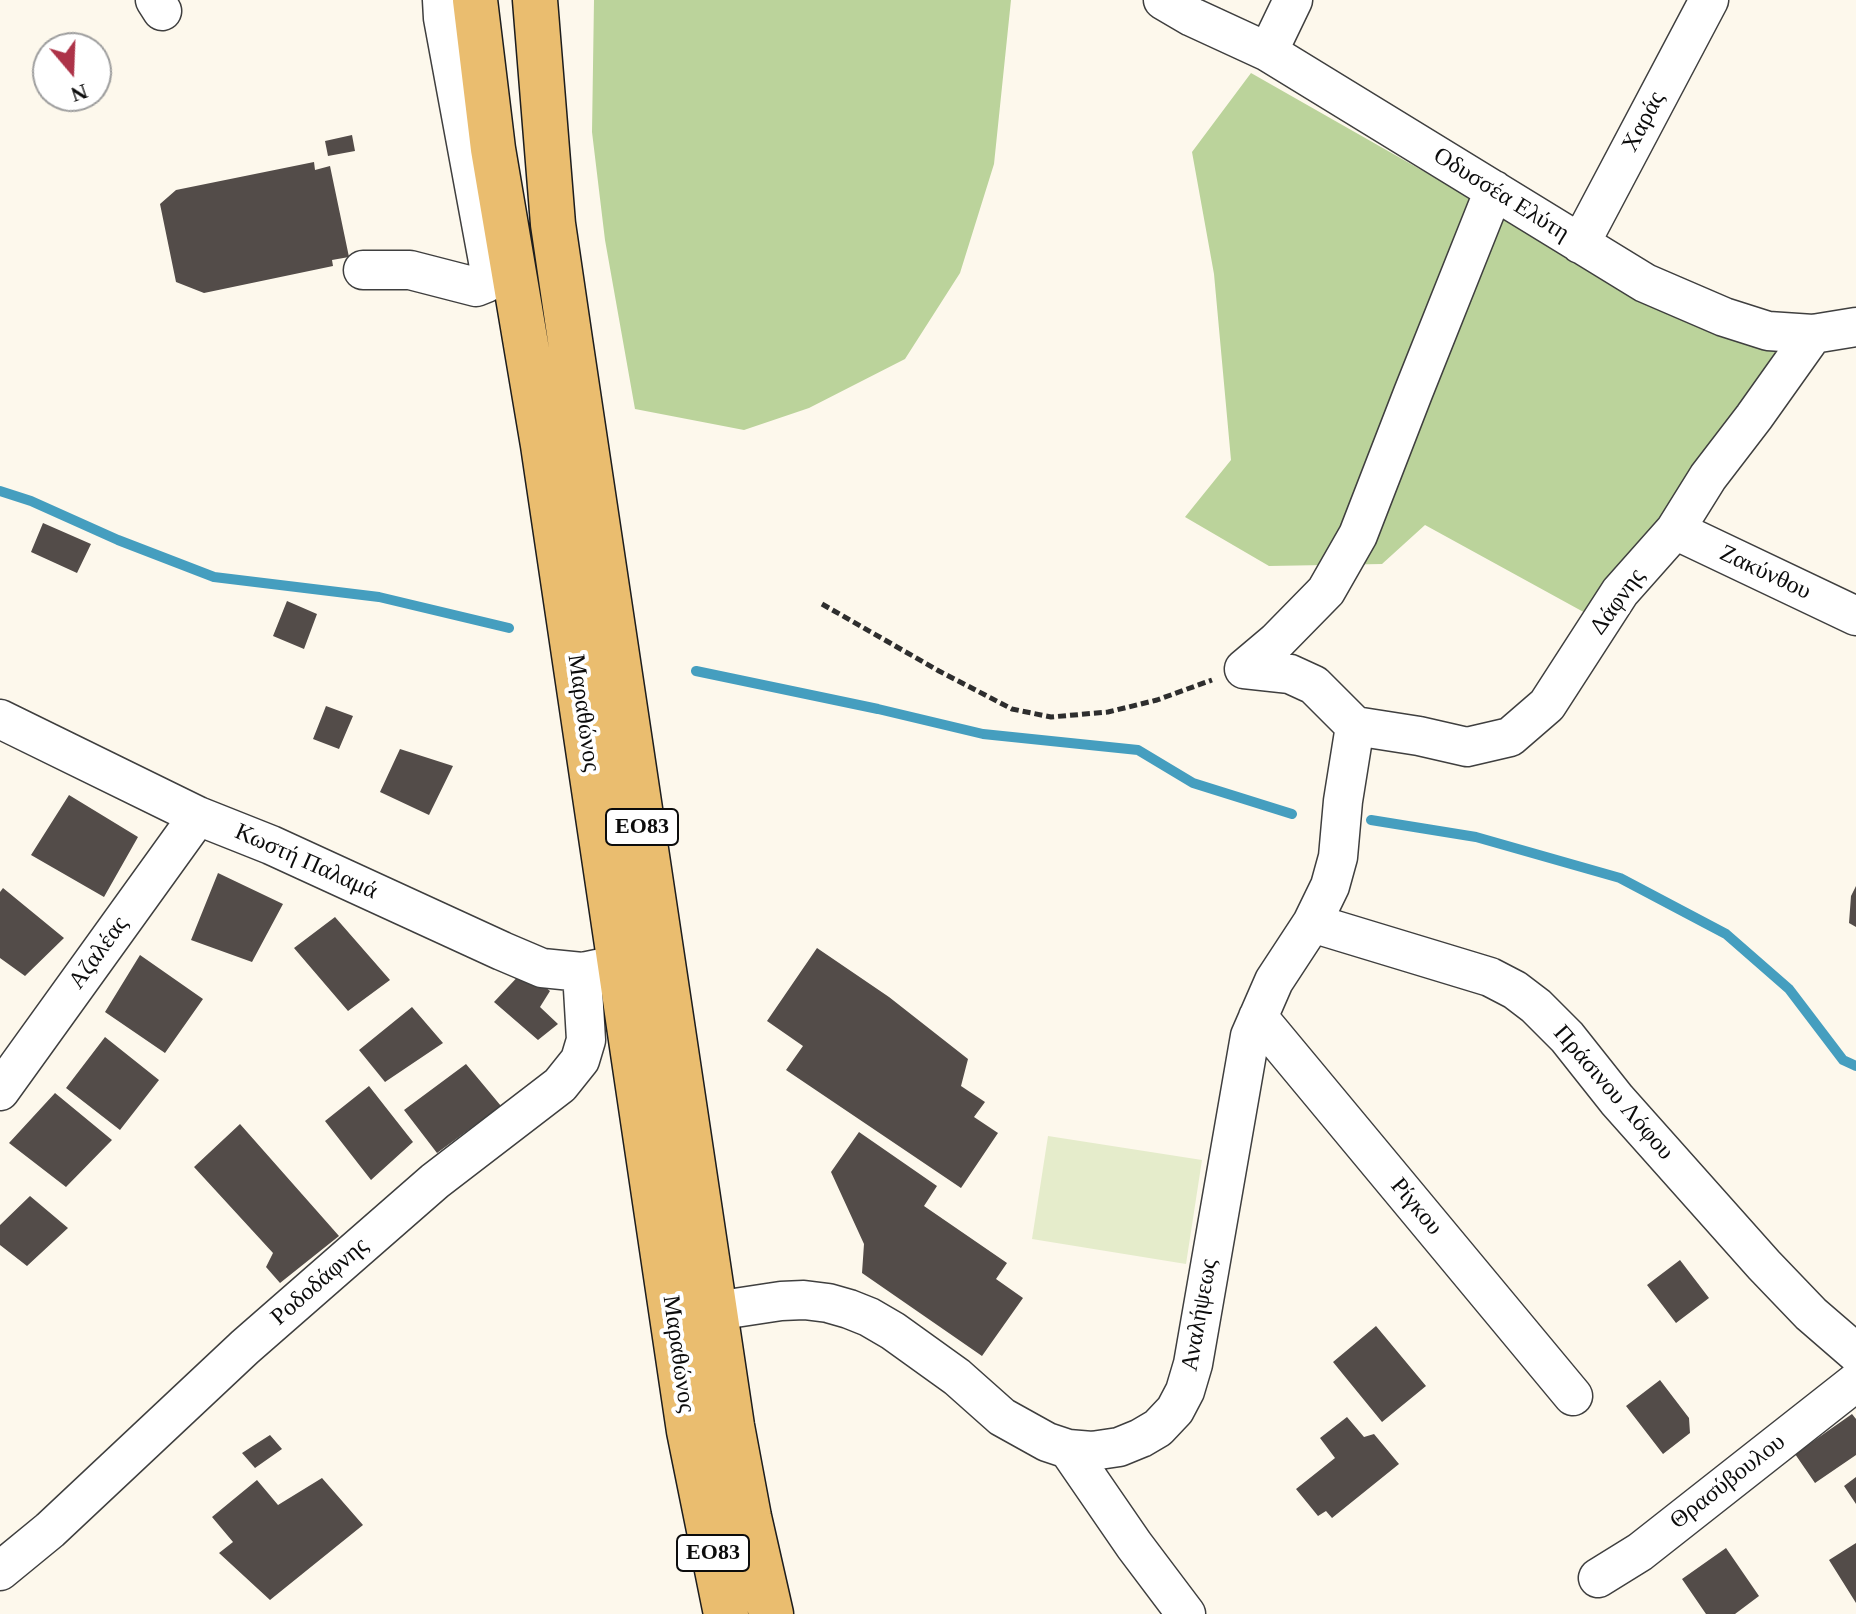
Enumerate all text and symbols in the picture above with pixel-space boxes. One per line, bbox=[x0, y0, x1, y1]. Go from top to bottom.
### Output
north arrow bbox=[32, 32, 112, 112]
text: N bbox=[68, 79, 91, 108]
street label: Χαράς bbox=[1616, 87, 1672, 157]
street label: Οδυσσέα Ελύτη bbox=[1428, 142, 1574, 248]
street label: Ζακύνθου bbox=[1715, 539, 1815, 607]
street label: Δάφνης bbox=[1584, 563, 1652, 641]
street label: Μαραθώνος bbox=[561, 653, 605, 773]
road number: ΕΟ83 bbox=[606, 809, 678, 845]
street label: Κωστή Παλαμά bbox=[230, 818, 382, 906]
street label: Αζαλέας bbox=[63, 911, 135, 995]
street label: Πράσινου Λόφου bbox=[1547, 1020, 1679, 1166]
street label: Ρίγκου bbox=[1384, 1173, 1448, 1241]
street label: Ροδοδάφνης bbox=[266, 1232, 374, 1332]
street label: Αναλήψεως bbox=[1176, 1257, 1224, 1373]
street label: Μαραθώνος bbox=[656, 1294, 700, 1414]
street label: Θρασύβουλου bbox=[1665, 1428, 1791, 1536]
road number: ΕΟ83 bbox=[677, 1535, 749, 1571]

